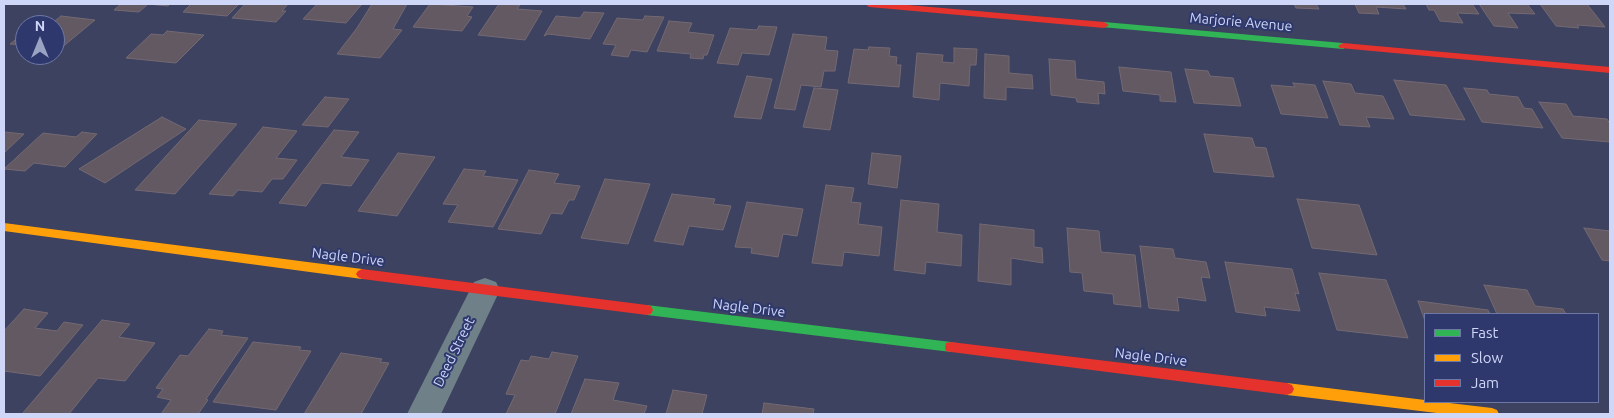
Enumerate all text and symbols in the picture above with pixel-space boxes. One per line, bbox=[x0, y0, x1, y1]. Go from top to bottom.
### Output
street label: Marjorie Avenue bbox=[1189, 9, 1293, 35]
north arrow bbox=[15, 15, 65, 65]
text: N bbox=[35, 18, 45, 34]
street label: Nagle Drive bbox=[311, 244, 385, 270]
street label: Nagle Drive bbox=[712, 295, 786, 321]
legend bbox=[1424, 313, 1599, 403]
street label: Deed Street bbox=[430, 314, 478, 390]
text: Fast bbox=[1471, 324, 1498, 341]
street label: Nagle Drive bbox=[1114, 344, 1188, 370]
text: Slow bbox=[1471, 349, 1503, 366]
text: Jam bbox=[1471, 374, 1499, 391]

